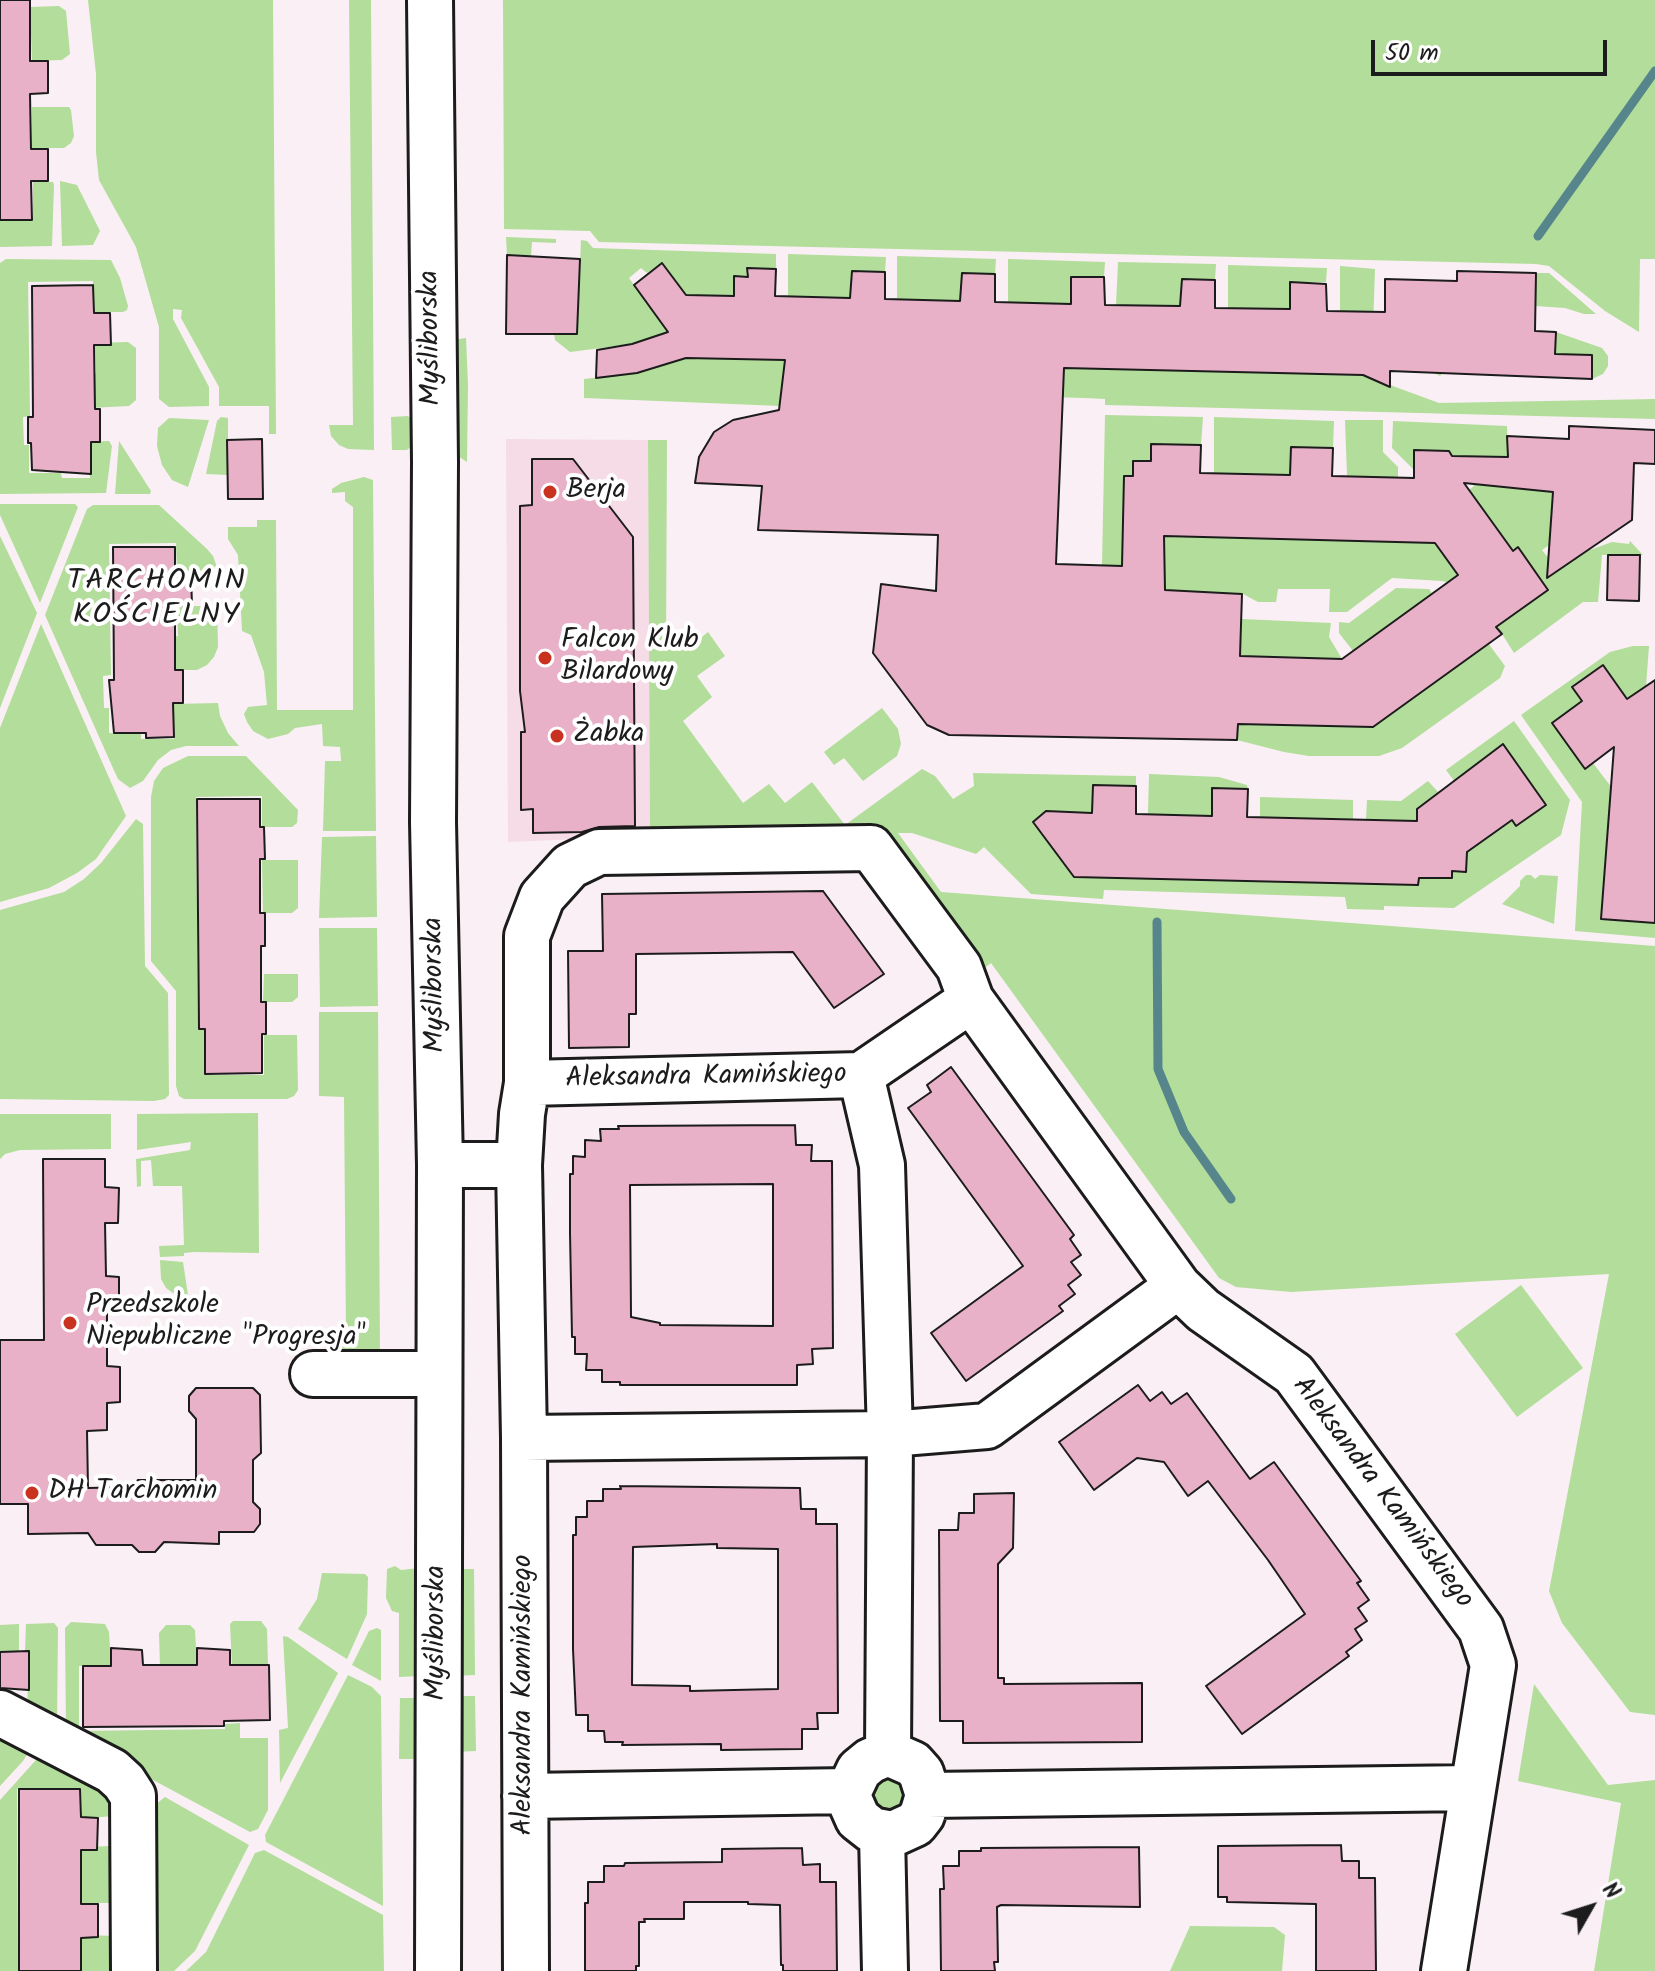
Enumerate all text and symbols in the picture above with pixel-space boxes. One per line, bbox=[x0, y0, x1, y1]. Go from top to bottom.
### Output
scale bar bbox=[1375, 24, 1611, 74]
text: 50 m bbox=[1385, 34, 1439, 73]
street label: Myśliborska bbox=[415, 270, 451, 406]
place label: Berja bbox=[566, 475, 626, 509]
marker: Berja bbox=[541, 483, 559, 501]
district label: TARCHOMIN KOŚCIELNY bbox=[67, 566, 247, 636]
place label: Falcon Klub Bilardowy bbox=[561, 625, 699, 691]
marker: Falcon Klub Bilardowy bbox=[536, 649, 554, 667]
place label: Żabka bbox=[573, 719, 644, 753]
marker: Żabka bbox=[548, 727, 566, 745]
street label: Myśliborska bbox=[419, 917, 455, 1053]
street label: Aleksandra Kamińskiego bbox=[565, 1060, 847, 1098]
place label: Przedszkole Niepubliczne "Progresja" bbox=[86, 1290, 366, 1356]
marker: Przedszkole Niepubliczne "Progresja" bbox=[61, 1314, 79, 1332]
street label: Aleksandra Kamińskiego bbox=[1283, 1372, 1479, 1616]
place label: DH Tarchomin bbox=[48, 1476, 217, 1510]
marker: DH Tarchomin bbox=[23, 1484, 41, 1502]
street label: Aleksandra Kamińskiego bbox=[508, 1554, 542, 1836]
street label: Myśliborska bbox=[421, 1565, 455, 1701]
north arrow bbox=[1551, 1867, 1631, 1947]
text: N bbox=[1592, 1875, 1628, 1908]

